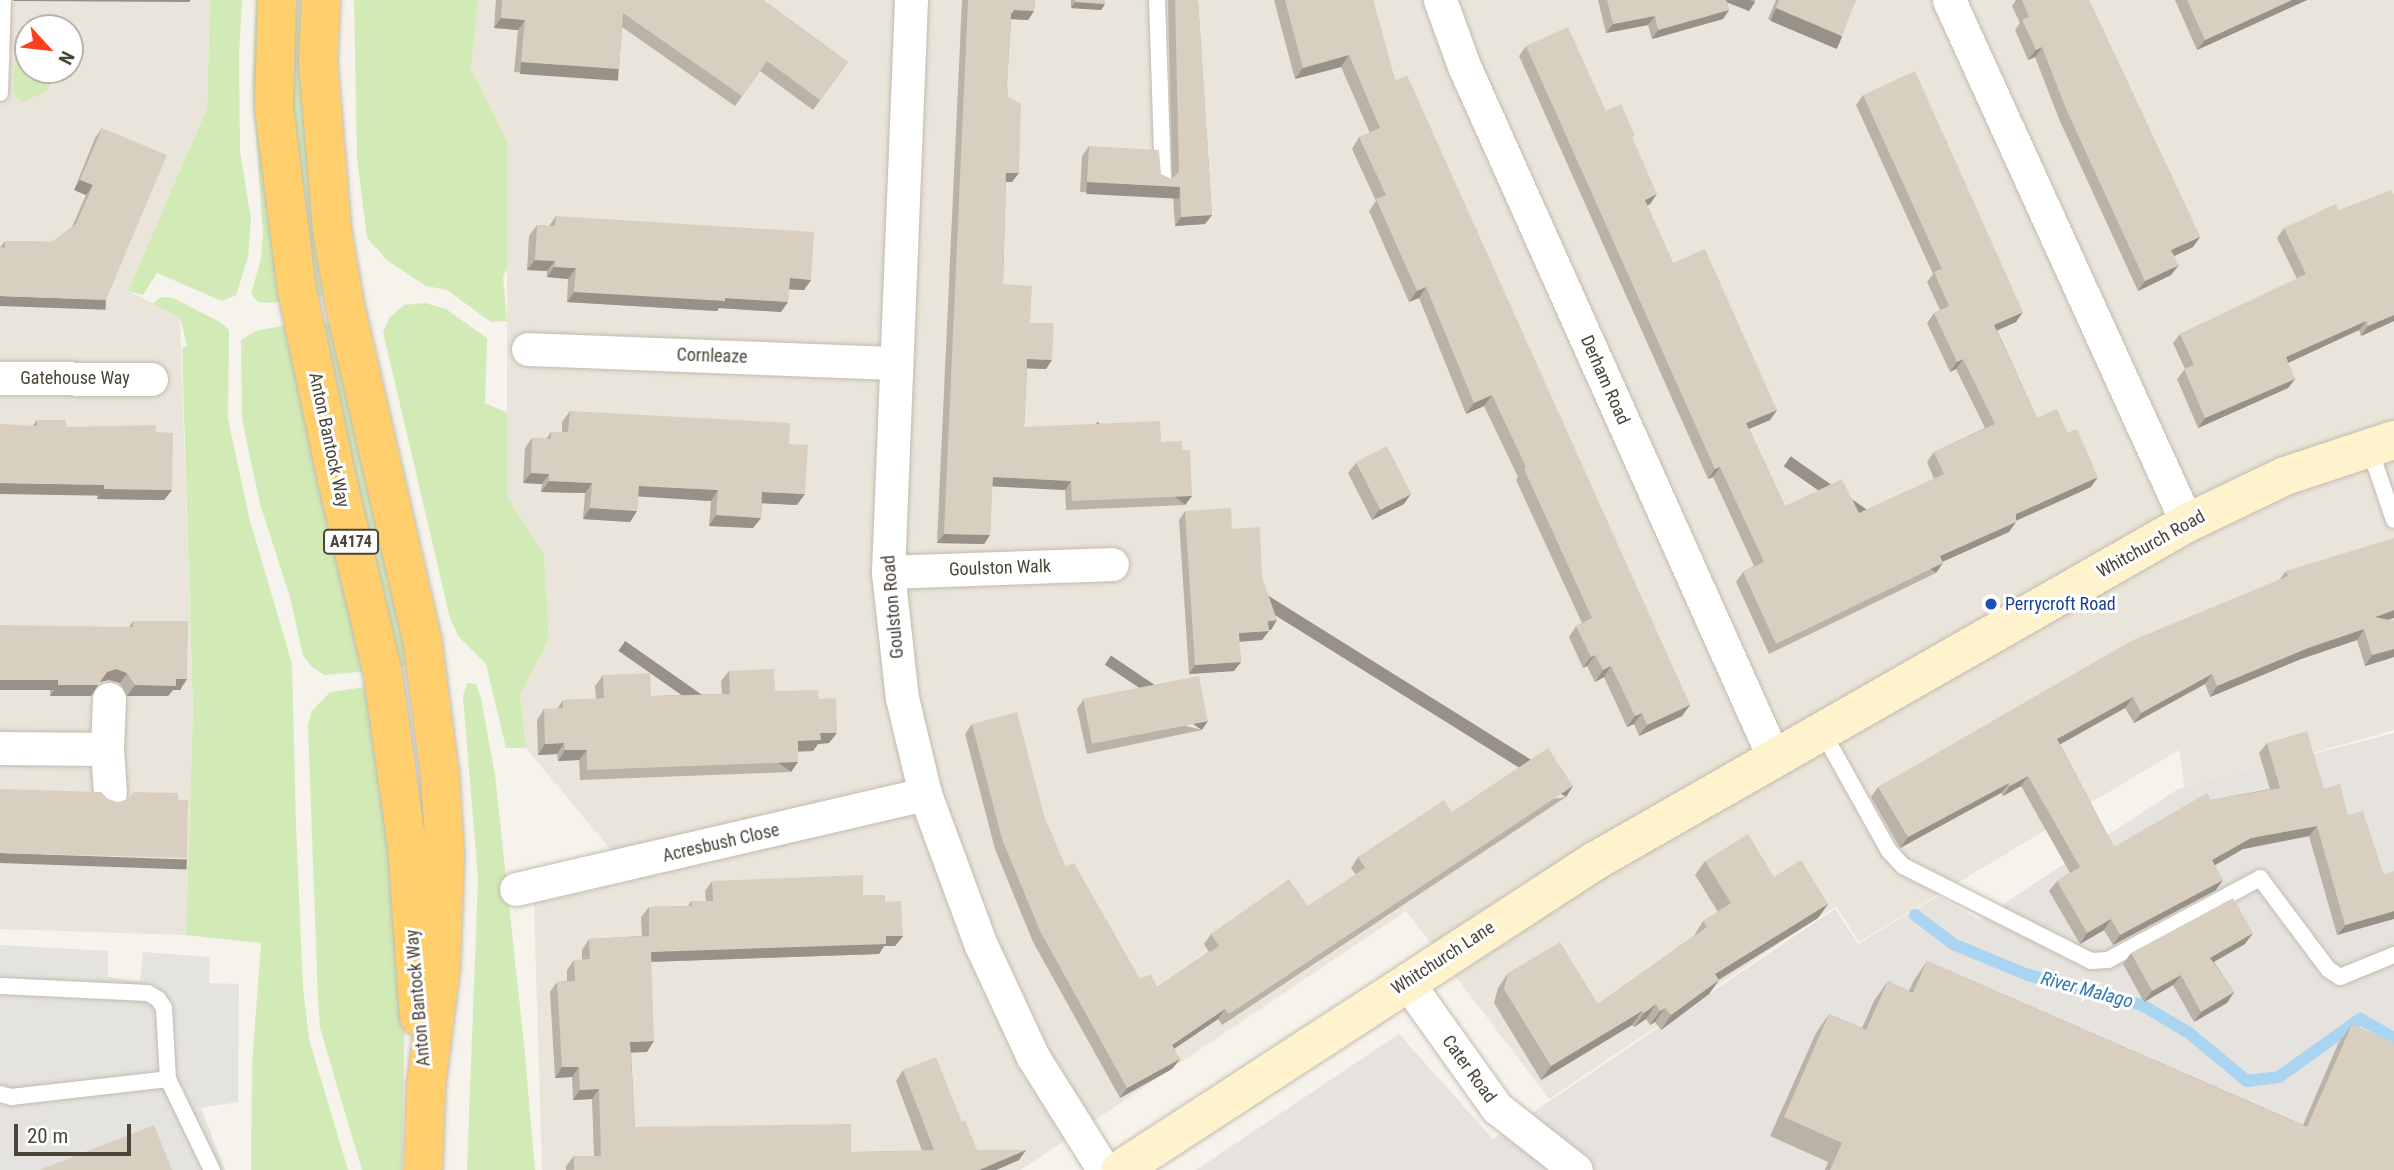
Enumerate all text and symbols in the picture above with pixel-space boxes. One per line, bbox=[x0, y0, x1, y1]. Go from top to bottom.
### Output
north arrow bbox=[14, 14, 84, 84]
text: N bbox=[53, 47, 79, 68]
street label: Derham Road bbox=[1576, 332, 1634, 428]
street label: Cornleaze bbox=[676, 344, 748, 368]
street label: Gatehouse Way bbox=[20, 367, 130, 389]
street label: Anton Bantock Way bbox=[304, 371, 354, 509]
street label: Whitchurch Road bbox=[2093, 505, 2209, 583]
road number: A4174 bbox=[323, 530, 379, 554]
street label: Goulston Road bbox=[878, 554, 908, 660]
street label: Goulston Walk bbox=[949, 555, 1051, 581]
place label: Perrycroft Road bbox=[2005, 593, 2116, 615]
marker: Perrycroft Road bbox=[1983, 596, 1999, 612]
street label: Acresbush Close bbox=[660, 819, 782, 867]
street label: Whitchurch Lane bbox=[1387, 917, 1499, 999]
street label: Anton Bantock Way bbox=[401, 929, 435, 1067]
water label: River Malago bbox=[2038, 967, 2136, 1013]
street label: Cater Road bbox=[1437, 1031, 1501, 1107]
scale bar bbox=[18, 1110, 135, 1154]
text: 20 m bbox=[27, 1124, 68, 1148]

